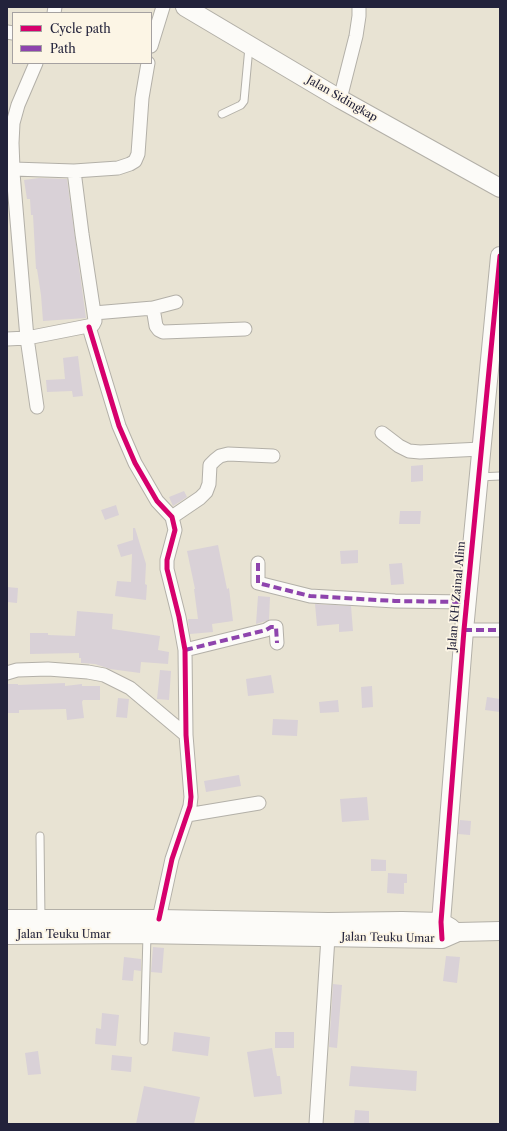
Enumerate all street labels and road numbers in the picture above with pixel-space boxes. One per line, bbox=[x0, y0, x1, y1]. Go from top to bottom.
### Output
street label: Jalan Sidingkap bbox=[304, 73, 380, 125]
street label: Jalan KH Zainal Alim bbox=[446, 541, 468, 651]
street label: Jalan Teuku Umar bbox=[17, 928, 111, 942]
street label: Jalan Teuku Umar bbox=[341, 931, 435, 945]

